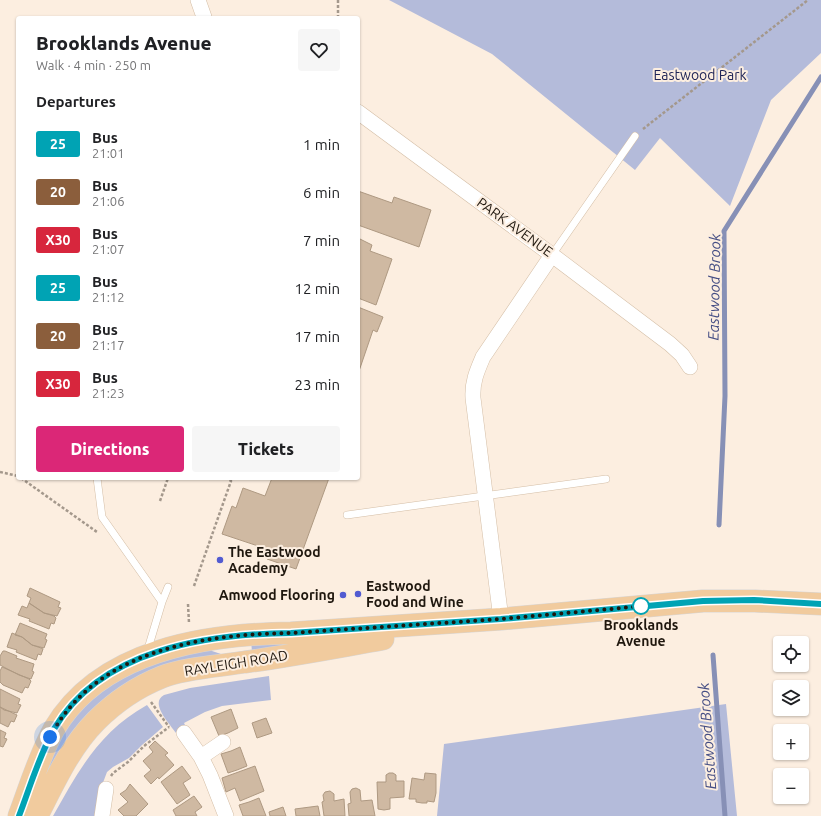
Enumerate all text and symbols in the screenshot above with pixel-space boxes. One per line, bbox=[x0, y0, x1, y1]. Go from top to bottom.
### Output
button: heart bbox=[298, 29, 340, 71]
text: Brooklands Avenue bbox=[36, 32, 212, 54]
text: Walk · 4 min · 250 m bbox=[36, 58, 151, 72]
park label: Eastwood Park bbox=[653, 67, 747, 83]
text: Departures bbox=[36, 93, 116, 110]
text: Bus bbox=[92, 129, 118, 146]
text: 25 bbox=[50, 136, 66, 152]
text: 1 min bbox=[303, 136, 340, 153]
text: 21:01 bbox=[92, 146, 125, 160]
text: Bus bbox=[92, 177, 118, 194]
text: 20 bbox=[50, 184, 66, 200]
text: 6 min bbox=[303, 184, 340, 201]
text: 21:06 bbox=[92, 194, 125, 208]
street label: PARK AVENUE bbox=[474, 194, 556, 260]
text: Bus bbox=[92, 225, 118, 242]
text: X30 bbox=[45, 232, 71, 248]
text: 7 min bbox=[303, 232, 340, 249]
water label: Eastwood Brook bbox=[705, 233, 723, 341]
text: 21:07 bbox=[92, 242, 125, 256]
text: Bus bbox=[92, 273, 118, 290]
text: 25 bbox=[50, 280, 66, 296]
text: 12 min bbox=[294, 280, 340, 297]
text: 21:12 bbox=[92, 290, 125, 304]
text: Bus bbox=[92, 321, 118, 338]
text: 20 bbox=[50, 328, 66, 344]
text: 17 min bbox=[294, 328, 340, 345]
text: 21:17 bbox=[92, 338, 125, 352]
text: Bus bbox=[92, 369, 118, 386]
text: X30 bbox=[45, 376, 71, 392]
text: 23 min bbox=[294, 376, 340, 393]
text: 21:23 bbox=[92, 386, 125, 400]
button: Directions bbox=[36, 426, 184, 472]
button: Tickets bbox=[192, 426, 340, 472]
place label: The Eastwood Academy bbox=[228, 544, 321, 576]
marker: The Eastwood Academy bbox=[215, 555, 225, 565]
place label: Eastwood Food and Wine bbox=[366, 578, 464, 610]
place label: Amwood Flooring bbox=[219, 587, 335, 603]
marker: Eastwood Food and Wine bbox=[353, 589, 363, 599]
marker: Amwood Flooring bbox=[338, 590, 348, 600]
marker: Brooklands Avenue bbox=[632, 597, 650, 615]
place label: Brooklands Avenue bbox=[604, 617, 679, 649]
map controls bbox=[773, 636, 809, 804]
button: locate bbox=[773, 636, 809, 672]
street label: RAYLEIGH ROAD bbox=[183, 647, 289, 679]
button: layers bbox=[773, 680, 809, 716]
water label: Eastwood Brook bbox=[695, 682, 719, 790]
button: + bbox=[773, 724, 809, 760]
your location bbox=[40, 727, 60, 747]
button: − bbox=[773, 768, 809, 804]

